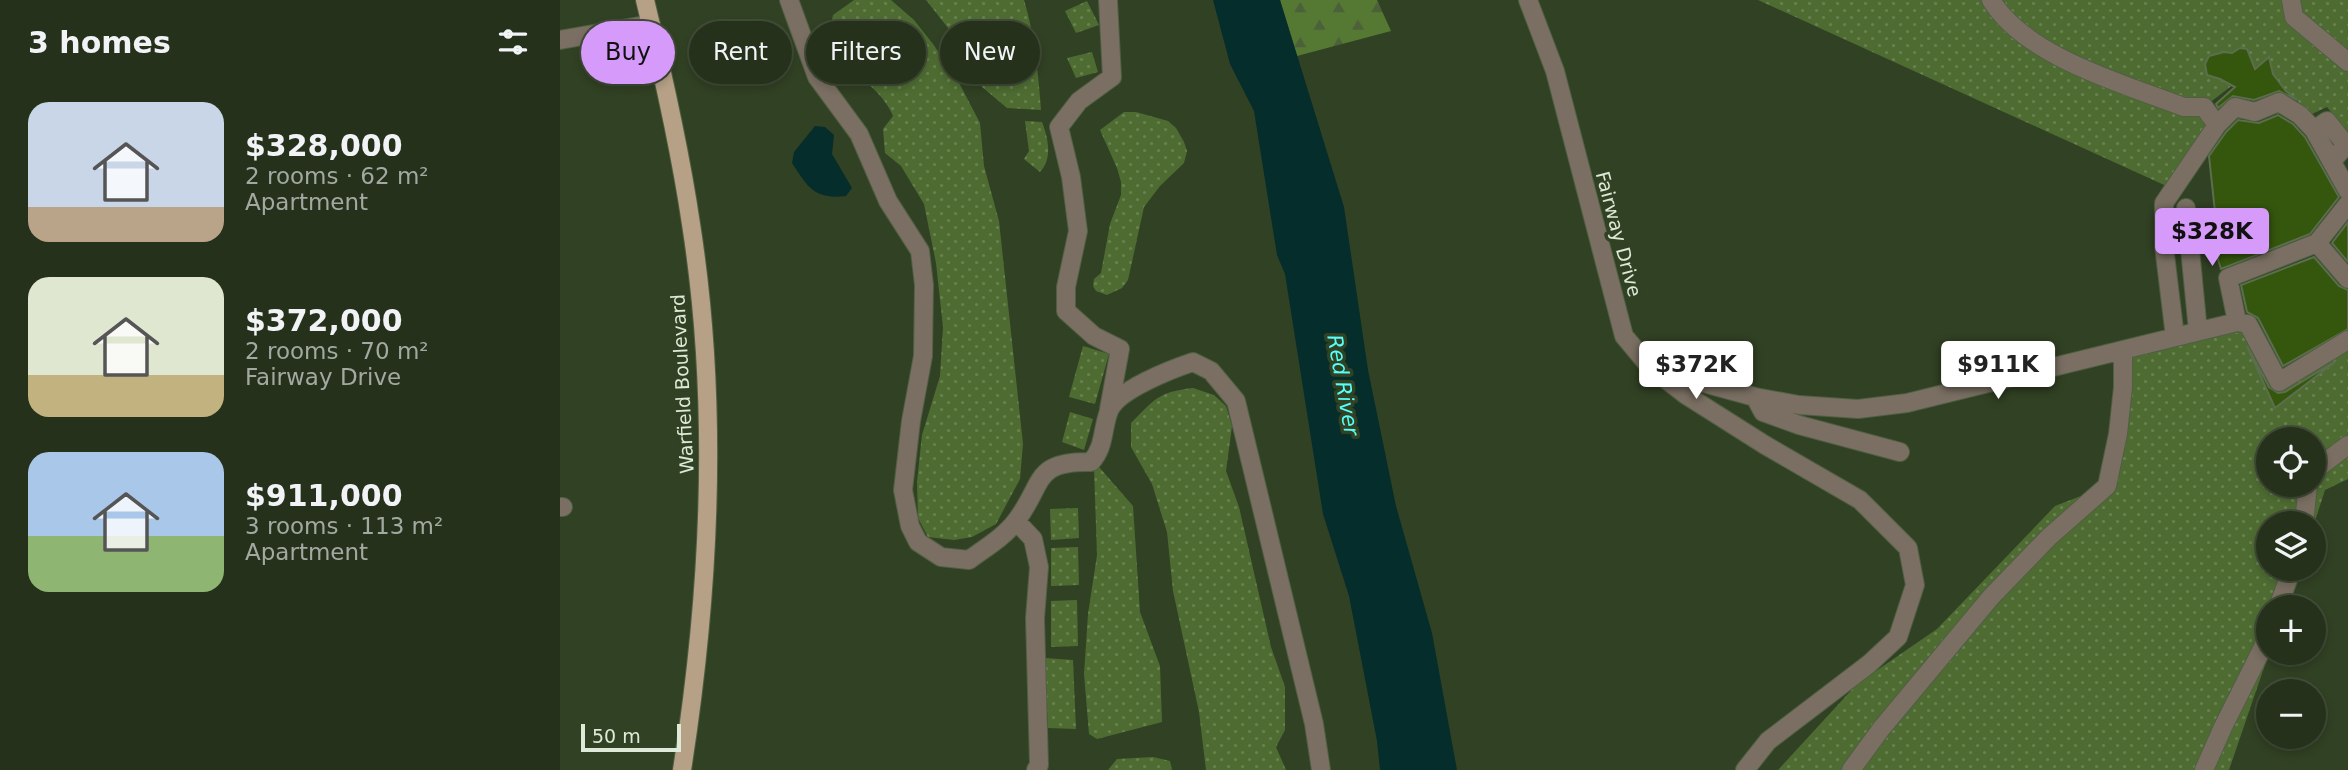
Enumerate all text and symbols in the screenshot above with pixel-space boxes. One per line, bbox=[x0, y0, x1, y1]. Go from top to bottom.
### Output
chip: Buy bbox=[581, 21, 675, 84]
chip: Rent bbox=[689, 21, 792, 84]
chip: Filters bbox=[806, 21, 926, 84]
chip: New bbox=[940, 21, 1040, 84]
icon: filters bbox=[494, 23, 532, 61]
text: 3 homes bbox=[28, 25, 171, 60]
text: $328,000 bbox=[245, 128, 403, 163]
icon: home bbox=[84, 130, 168, 214]
text: 2 rooms · 62 m² bbox=[245, 163, 429, 189]
street label: Fairway Drive bbox=[1592, 169, 1646, 299]
text: Apartment bbox=[245, 189, 368, 215]
pin: $328K bbox=[2163, 208, 2261, 268]
text: $328K bbox=[2171, 218, 2253, 244]
street label: Warfield Boulevard bbox=[666, 293, 698, 475]
text: $372,000 bbox=[245, 303, 403, 338]
icon: home bbox=[84, 305, 168, 389]
water label: Red River bbox=[1322, 333, 1364, 439]
text: 2 rooms · 70 m² bbox=[245, 338, 429, 364]
pin: $372K bbox=[1647, 342, 1745, 401]
pin: $911K bbox=[1949, 342, 2047, 401]
text: $372K bbox=[1655, 351, 1737, 377]
text: $911K bbox=[1957, 351, 2039, 377]
text: Fairway Drive bbox=[245, 364, 401, 390]
map controls bbox=[2256, 427, 2326, 749]
button: locate bbox=[2256, 427, 2326, 497]
text: $911,000 bbox=[245, 478, 403, 513]
icon: home bbox=[84, 480, 168, 564]
button: layers bbox=[2256, 511, 2326, 581]
text: 3 rooms · 113 m² bbox=[245, 513, 443, 539]
text: Apartment bbox=[245, 539, 368, 565]
button: + bbox=[2256, 595, 2326, 665]
button: − bbox=[2256, 679, 2326, 749]
scale bar bbox=[581, 721, 681, 753]
text: 50 m bbox=[592, 725, 641, 747]

